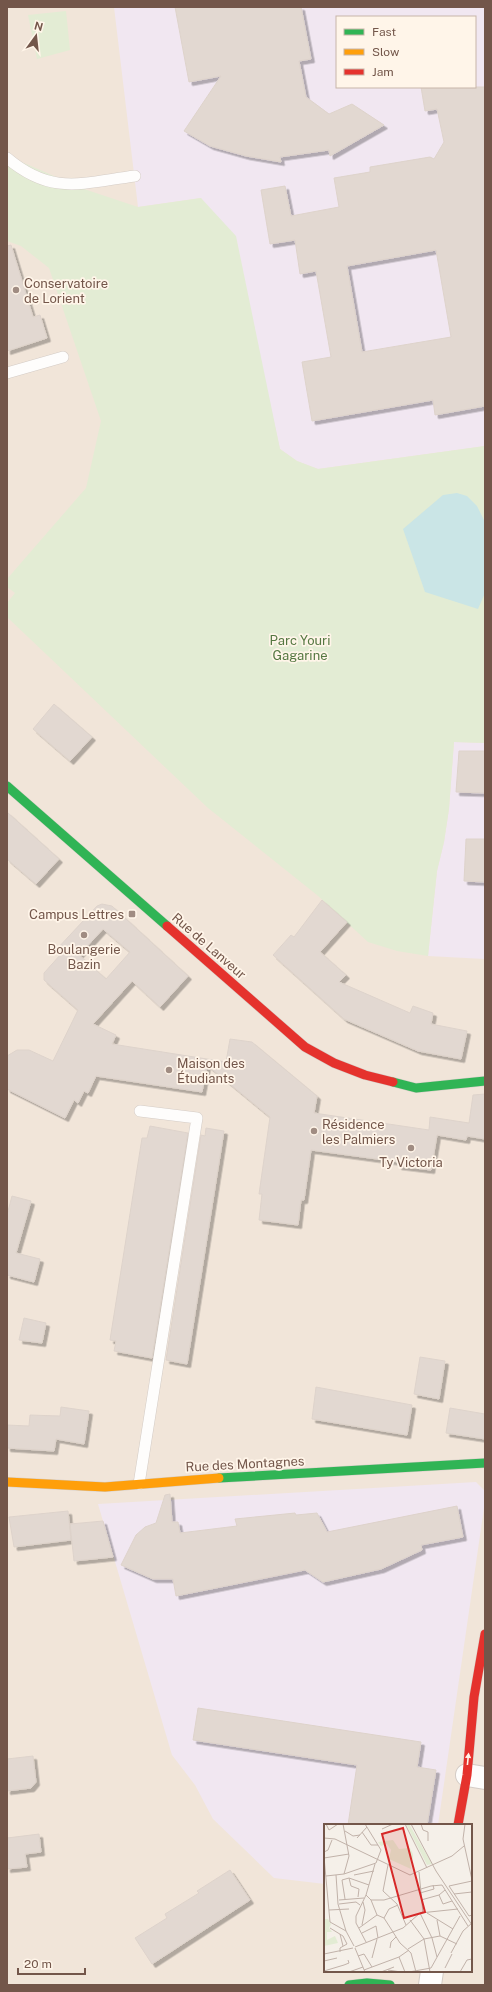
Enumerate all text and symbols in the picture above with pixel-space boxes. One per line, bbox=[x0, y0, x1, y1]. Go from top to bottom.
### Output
north arrow bbox=[16, 16, 56, 56]
legend bbox=[336, 16, 476, 88]
text: N bbox=[33, 19, 44, 33]
text: Fast bbox=[372, 25, 397, 39]
text: Slow bbox=[372, 45, 400, 59]
text: Jam bbox=[372, 65, 394, 79]
place label: Conservatoire de Lorient bbox=[24, 276, 108, 306]
marker: Conservatoire de Lorient bbox=[11, 285, 21, 295]
park label: Parc Youri Gagarine bbox=[270, 633, 330, 663]
place label: Campus Lettres bbox=[29, 907, 124, 922]
marker: Campus Lettres bbox=[127, 909, 137, 919]
street label: Rue de Lanveur bbox=[169, 910, 249, 982]
marker: Boulangerie Bazin bbox=[79, 930, 89, 940]
place label: Boulangerie Bazin bbox=[47, 942, 121, 972]
place label: Maison des Étudiants bbox=[177, 1056, 245, 1086]
marker: Maison des Étudiants bbox=[164, 1065, 174, 1075]
place label: Résidence les Palmiers bbox=[322, 1117, 395, 1147]
marker: Résidence les Palmiers bbox=[309, 1126, 319, 1136]
marker: Ty Victoria bbox=[406, 1143, 416, 1153]
place label: Ty Victoria bbox=[379, 1155, 443, 1170]
street label: Rue des Montagnes bbox=[185, 1453, 305, 1475]
one-way arrow bbox=[465, 1753, 472, 1765]
inset map bbox=[324, 1824, 472, 1972]
scale bar bbox=[18, 1950, 85, 1976]
text: 20 m bbox=[24, 1957, 52, 1971]

